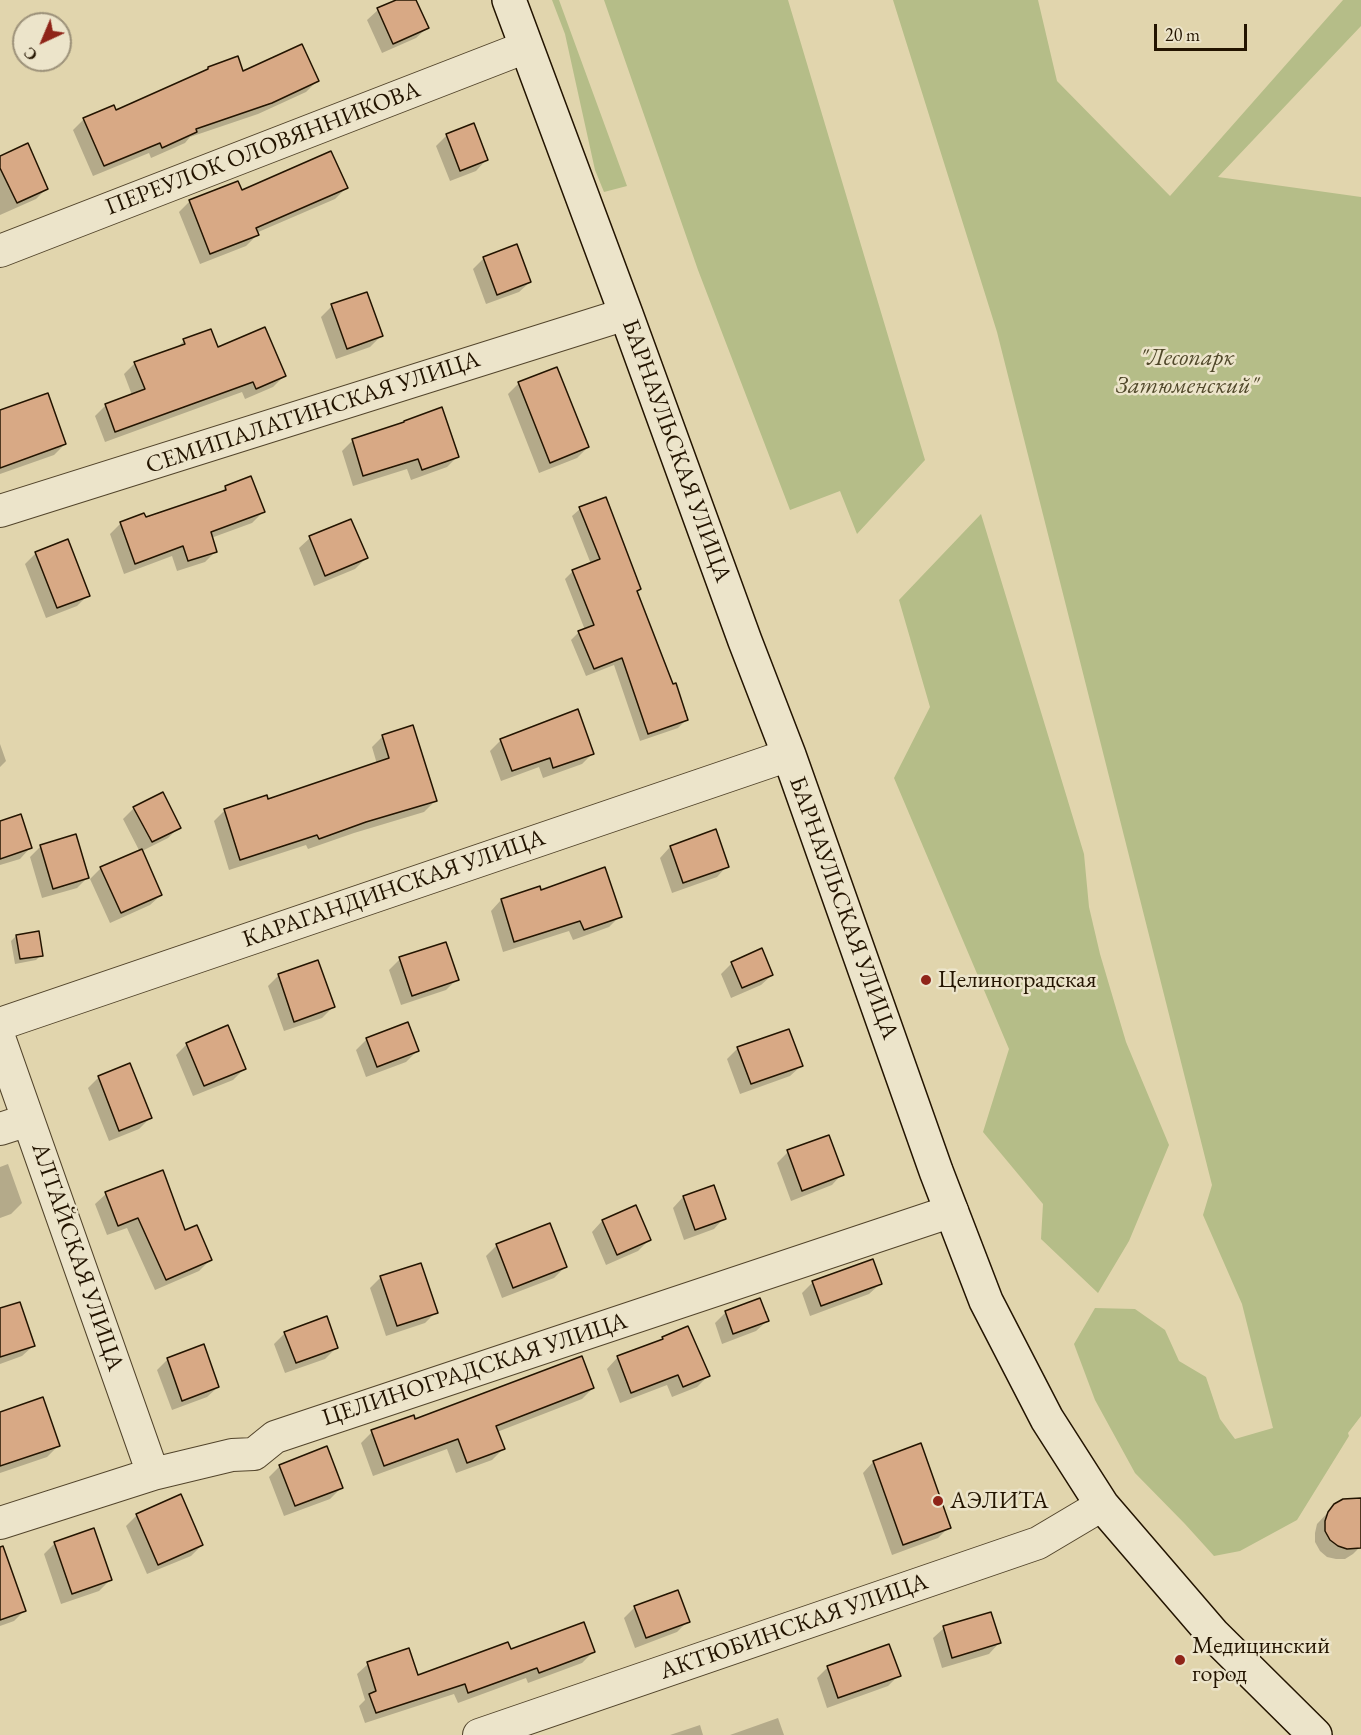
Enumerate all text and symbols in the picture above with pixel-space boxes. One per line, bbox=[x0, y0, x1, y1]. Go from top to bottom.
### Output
north arrow bbox=[12, 12, 72, 72]
scale bar bbox=[1157, 12, 1250, 50]
text: 20 m bbox=[1165, 23, 1200, 46]
text: С bbox=[19, 42, 42, 65]
street label: ПЕРЕУЛОК ОЛОВЯННИКОВА bbox=[101, 76, 425, 222]
street label: БАРНАУЛЬСКАЯ УЛИЦА bbox=[615, 316, 737, 586]
park label: "Лесопарк Затюменский" bbox=[1116, 344, 1258, 400]
street label: СЕМИПАЛАТИНСКАЯ УЛИЦА bbox=[142, 345, 484, 481]
street label: БАРНАУЛЬСКАЯ УЛИЦА bbox=[782, 773, 904, 1043]
street label: КАРАГАНДИНСКАЯ УЛИЦА bbox=[239, 824, 549, 954]
place label: Целиноградская bbox=[938, 966, 1096, 994]
marker: Целиноградская bbox=[919, 973, 933, 987]
street label: АЛТАЙСКАЯ УЛИЦА bbox=[24, 1139, 130, 1375]
street label: ЦЕЛИНОГРАДСКАЯ УЛИЦА bbox=[319, 1307, 631, 1433]
place label: АЭЛИТА bbox=[950, 1487, 1049, 1515]
marker: АЭЛИТА bbox=[931, 1494, 945, 1508]
street label: АКТЮБИНСКАЯ УЛИЦА bbox=[656, 1568, 932, 1686]
place label: Медицинский город bbox=[1192, 1632, 1330, 1688]
marker: Медицинский город bbox=[1173, 1653, 1187, 1667]

